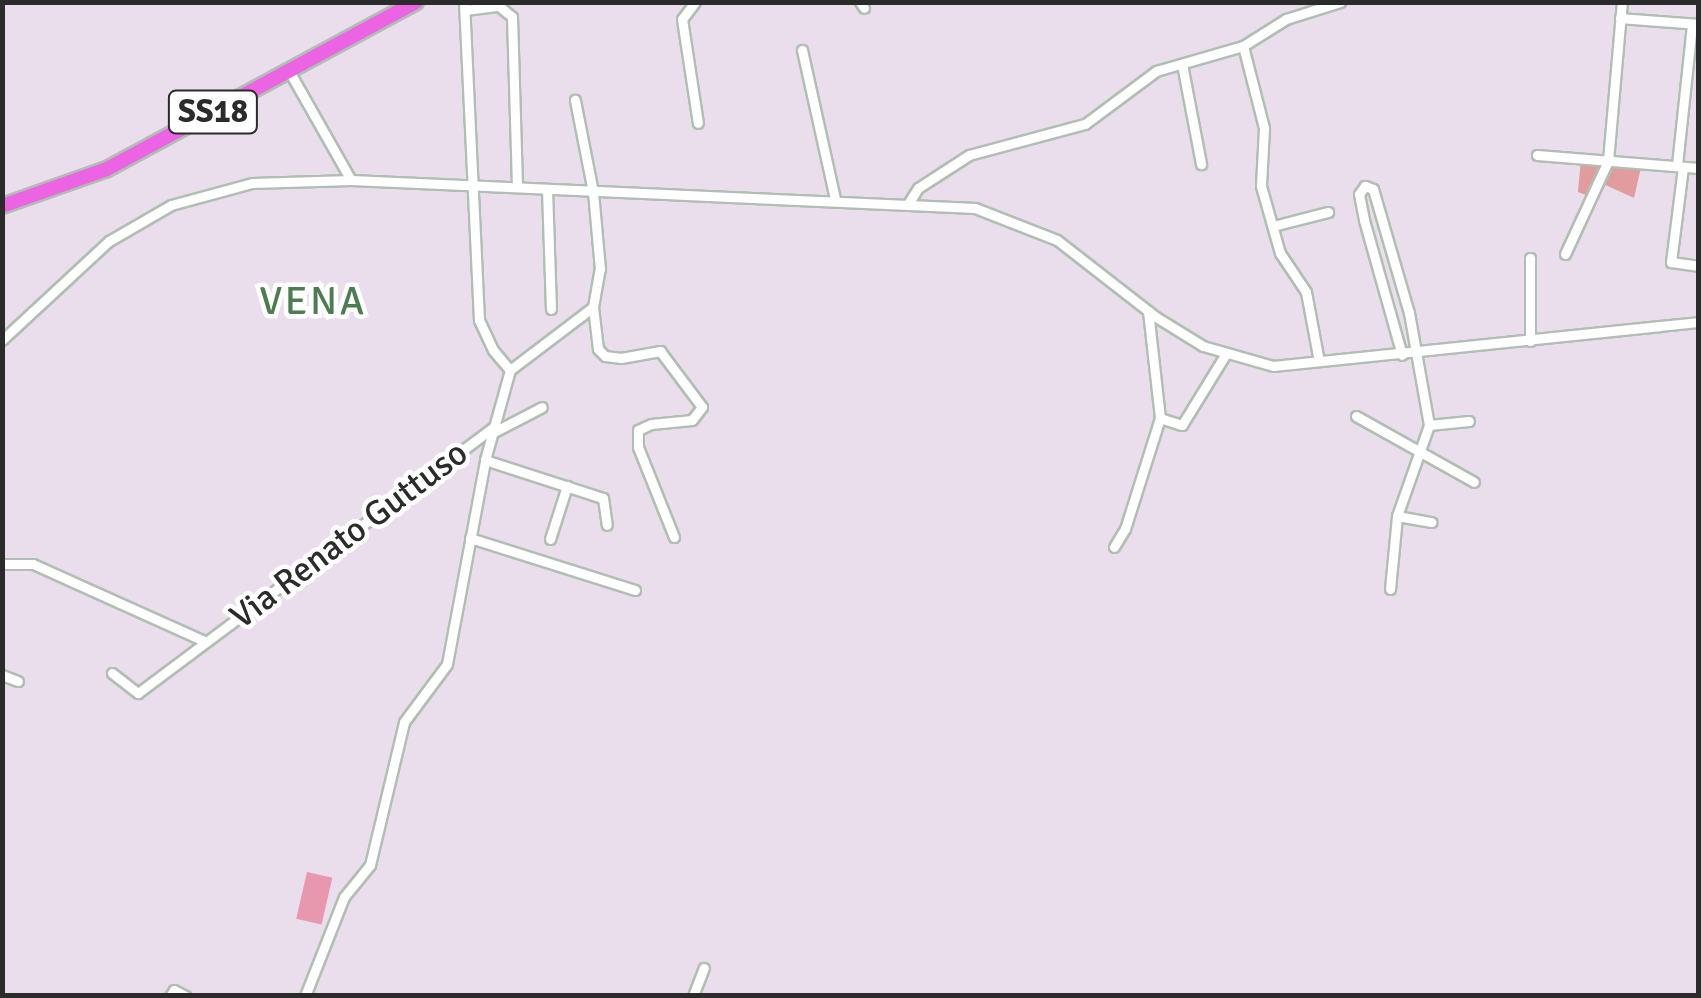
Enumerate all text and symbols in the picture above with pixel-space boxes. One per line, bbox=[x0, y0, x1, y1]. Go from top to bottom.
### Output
road number: SS18 bbox=[166, 85, 260, 139]
district label: VENA bbox=[259, 277, 367, 325]
street label: Via Renato Guttuso bbox=[222, 432, 476, 638]

